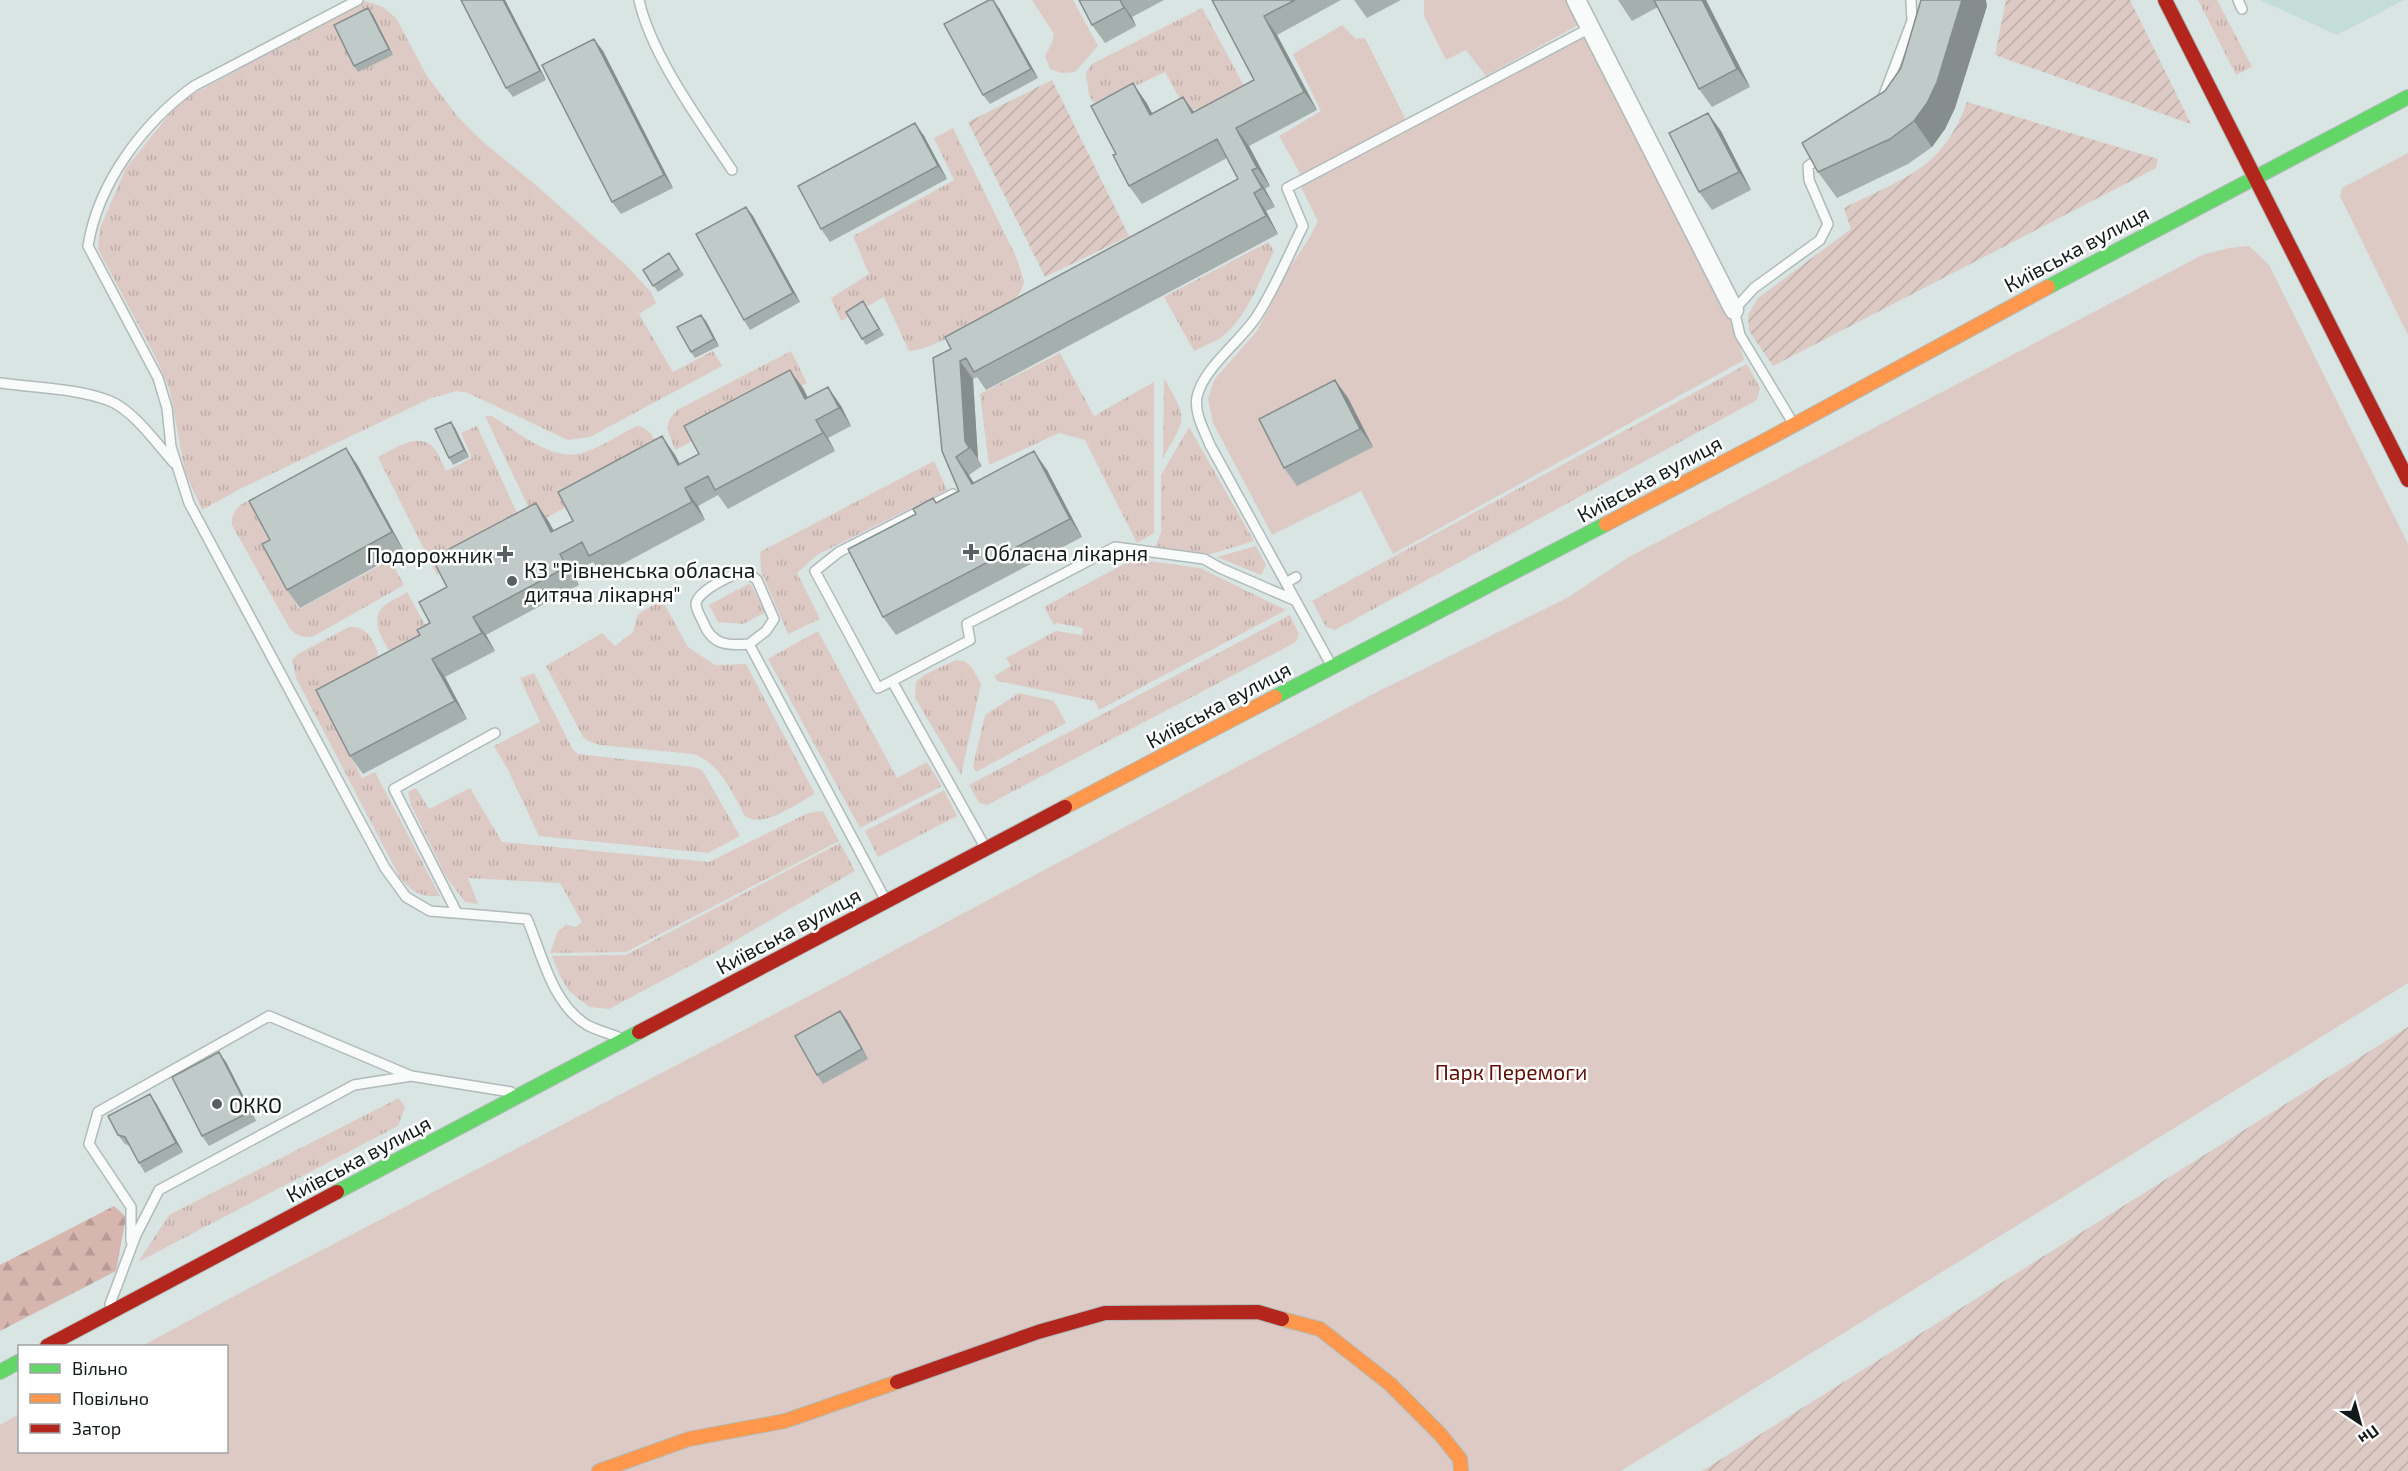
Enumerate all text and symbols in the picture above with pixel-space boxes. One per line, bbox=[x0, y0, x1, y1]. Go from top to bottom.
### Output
street label: Київська вулиця bbox=[1999, 199, 2153, 298]
street label: Київська вулиця bbox=[1572, 429, 1726, 528]
place label: Обласна лікарня bbox=[984, 540, 1148, 565]
place label: Подорожник bbox=[366, 542, 493, 567]
marker: Обласна лікарня bbox=[962, 543, 980, 561]
marker: Подорожник bbox=[498, 547, 512, 561]
place label: КЗ "Рівненська обласна дитяча лікарня" bbox=[524, 557, 755, 606]
marker: КЗ "Рівненська обласна дитяча лікарня" bbox=[505, 574, 519, 588]
street label: Київська вулиця bbox=[1141, 655, 1295, 754]
street label: Київська вулиця bbox=[711, 881, 865, 980]
park label: Парк Перемоги bbox=[1435, 1059, 1587, 1084]
place label: ОККО bbox=[229, 1092, 282, 1117]
marker: ОККО bbox=[210, 1097, 224, 1111]
street label: Київська вулиця bbox=[281, 1109, 435, 1208]
legend bbox=[18, 1345, 228, 1453]
text: Вільно bbox=[72, 1357, 128, 1379]
text: Повільно bbox=[72, 1387, 149, 1409]
north arrow bbox=[2330, 1393, 2390, 1453]
text: Затор bbox=[72, 1417, 121, 1439]
text: Пн bbox=[2355, 1422, 2383, 1449]

